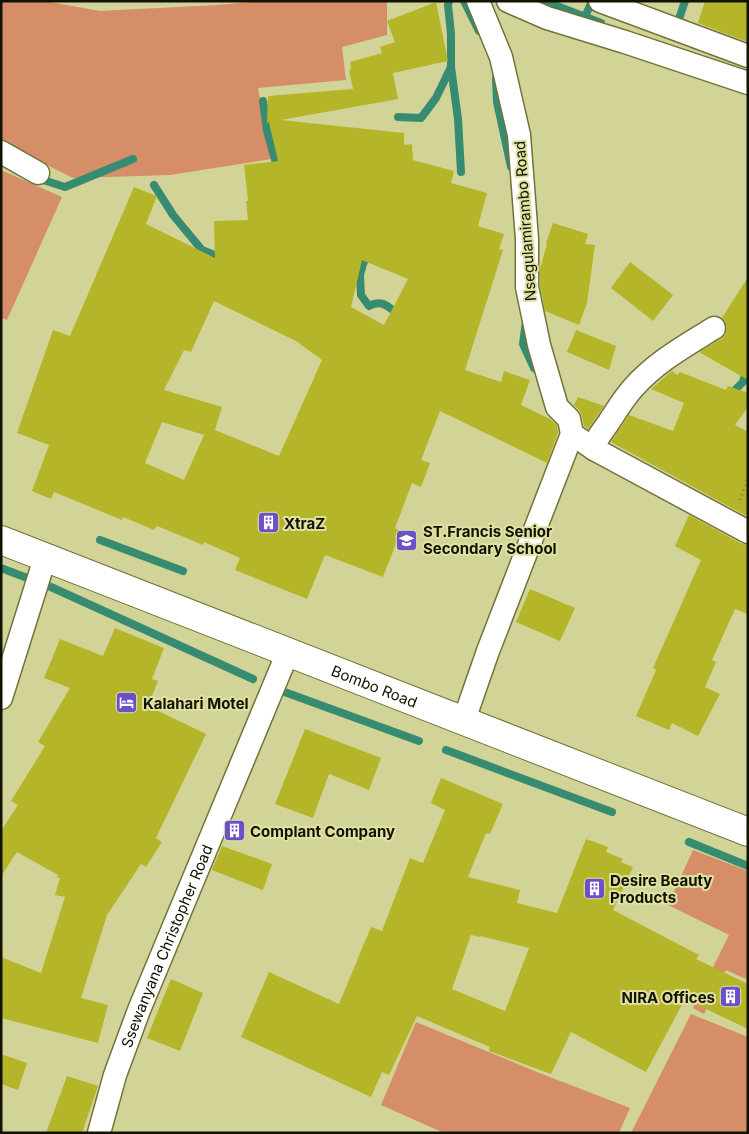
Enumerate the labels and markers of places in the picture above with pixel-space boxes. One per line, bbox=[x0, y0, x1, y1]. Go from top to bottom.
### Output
building icon: XtraZ bbox=[256, 511, 280, 535]
place label: XtraZ bbox=[284, 514, 325, 533]
place label: ST.Francis Senior Secondary School bbox=[423, 522, 557, 558]
school or university icon: ST.Francis Senior Secondary School bbox=[395, 528, 419, 552]
hotel icon: Kalahari Motel bbox=[115, 691, 139, 715]
place label: Kalahari Motel bbox=[143, 694, 249, 713]
building icon: Complant Company bbox=[222, 819, 246, 843]
place label: Complant Company bbox=[250, 822, 395, 841]
place label: Desire Beauty Products bbox=[610, 871, 712, 907]
building icon: Desire Beauty Products bbox=[582, 877, 606, 901]
building icon: NIRA Offices bbox=[719, 985, 743, 1009]
place label: NIRA Offices bbox=[622, 988, 715, 1007]

